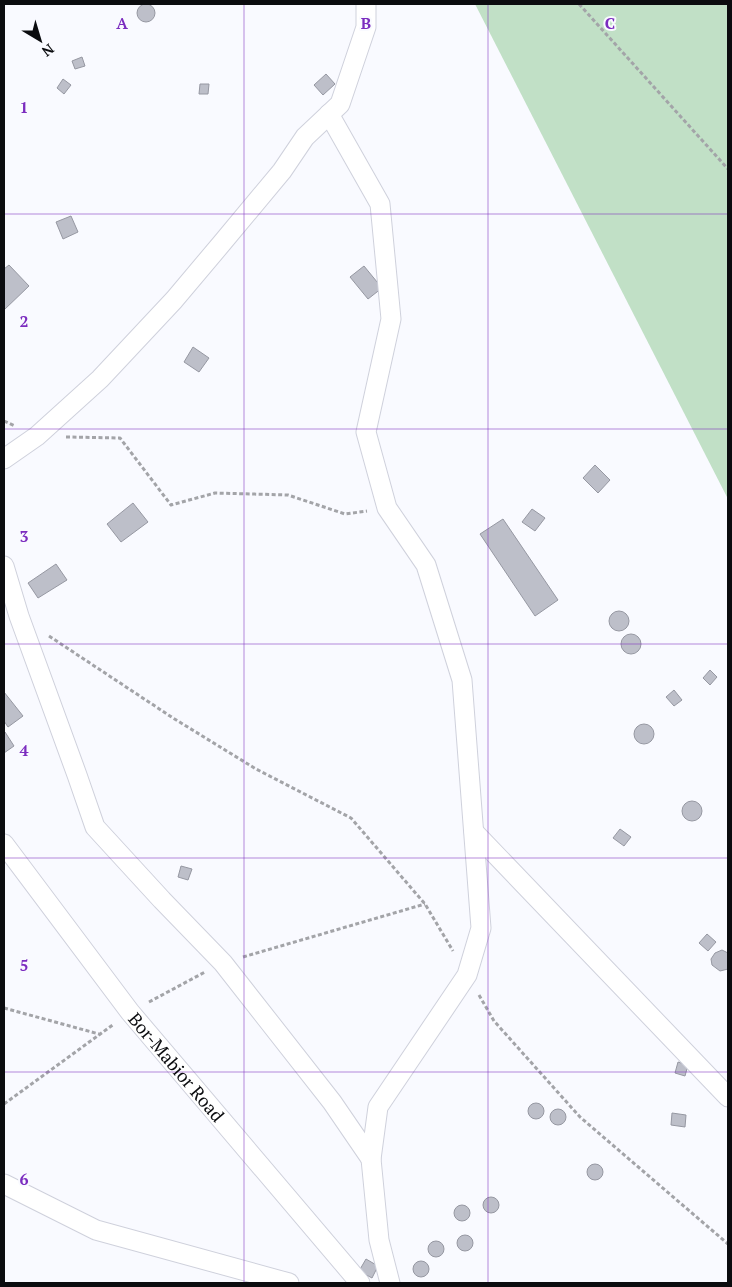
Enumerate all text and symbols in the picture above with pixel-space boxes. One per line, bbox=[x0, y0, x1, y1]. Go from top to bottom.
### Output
text: A bbox=[116, 12, 128, 34]
text: B bbox=[361, 12, 371, 34]
text: C bbox=[605, 12, 615, 34]
north arrow bbox=[15, 15, 65, 65]
text: N bbox=[38, 40, 58, 62]
text: 1 bbox=[19, 96, 29, 118]
text: 2 bbox=[19, 310, 29, 332]
text: 3 bbox=[19, 525, 29, 547]
text: 4 bbox=[19, 739, 29, 761]
text: 5 bbox=[19, 954, 29, 976]
street label: Bor-Mabior Road bbox=[123, 1007, 230, 1127]
text: 6 bbox=[19, 1168, 29, 1190]

